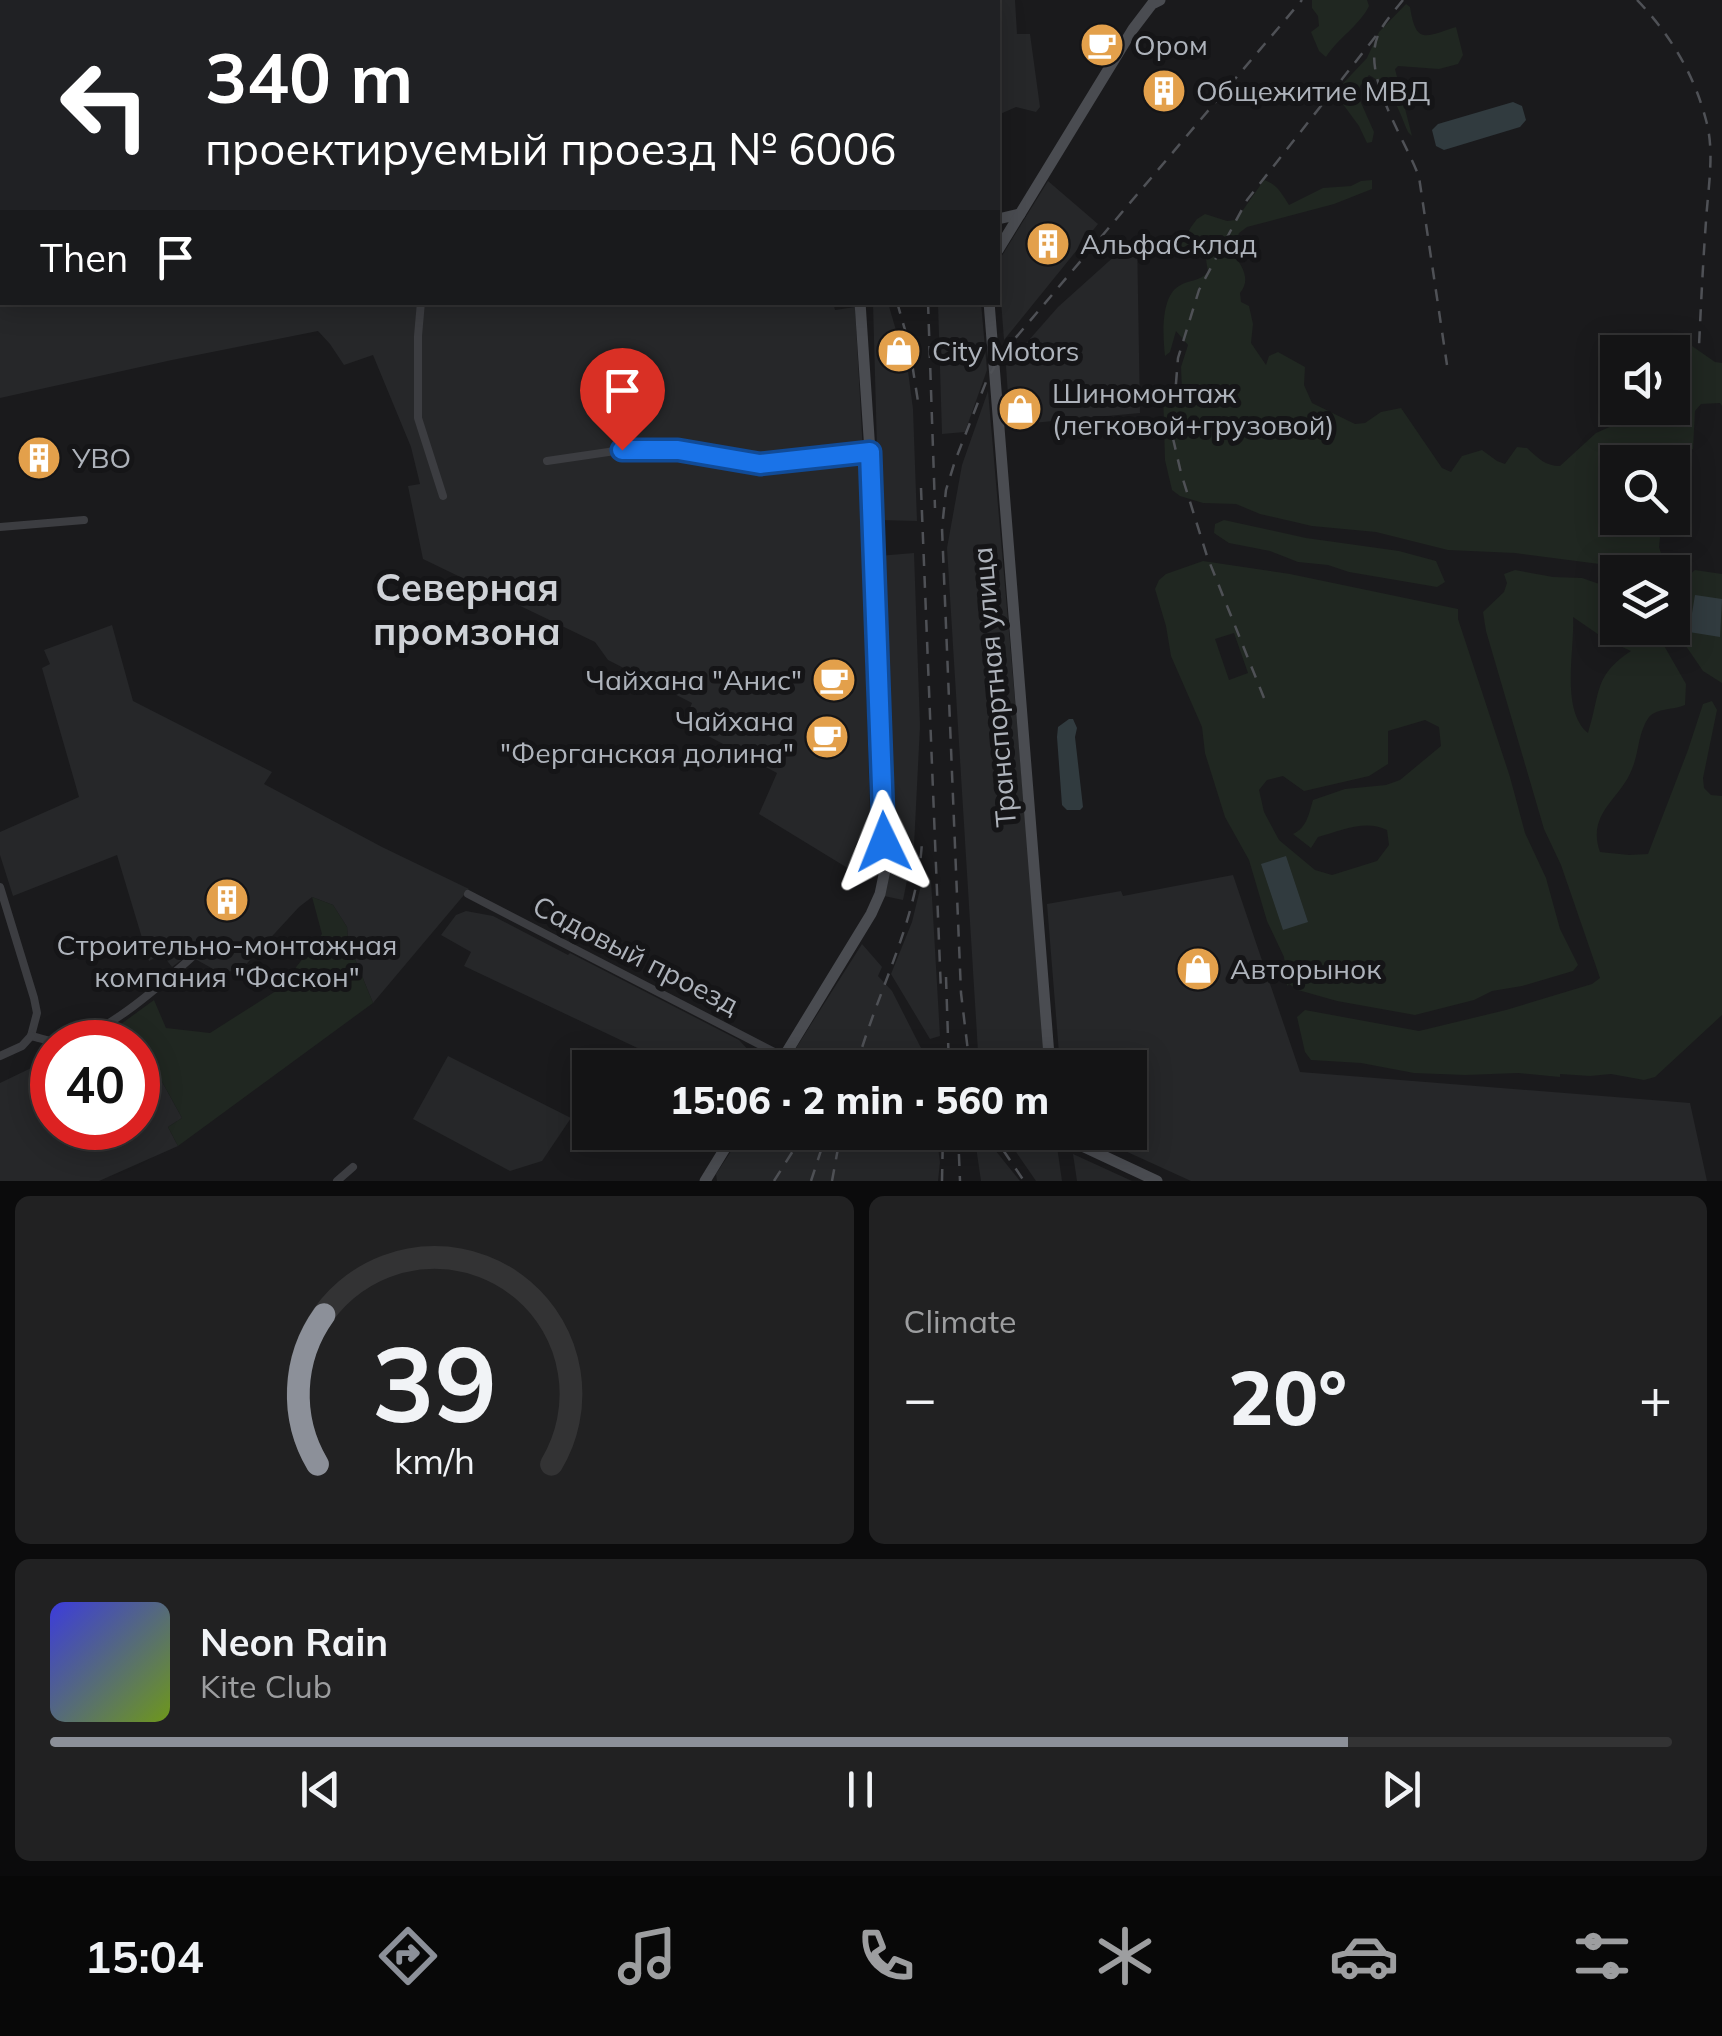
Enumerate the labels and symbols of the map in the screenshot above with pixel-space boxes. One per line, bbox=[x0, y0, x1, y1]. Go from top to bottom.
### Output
cafe icon: Ором bbox=[1079, 22, 1125, 68]
place label: Ором bbox=[1134, 27, 1208, 62]
building icon: Общежитие МВД bbox=[1141, 68, 1187, 114]
place label: Общежитие МВД bbox=[1196, 73, 1430, 108]
building icon: АльфаСклад bbox=[1025, 221, 1071, 267]
place label: АльфаСклад bbox=[1080, 226, 1257, 261]
shop icon: City Motors bbox=[876, 328, 922, 374]
place label: City Motors bbox=[932, 333, 1079, 368]
pin bbox=[580, 348, 665, 451]
place label: Шиномонтаж (легковой+грузовой) bbox=[1052, 375, 1334, 442]
shop icon: Шиномонтаж (легковой+грузовой) bbox=[997, 386, 1043, 432]
building icon: УВО bbox=[16, 435, 62, 481]
place label: УВО bbox=[71, 440, 131, 475]
street label: Транспортная улица bbox=[964, 546, 1023, 828]
district label: Северная промзона bbox=[373, 563, 561, 655]
cafe icon: Чайхана "Анис" bbox=[811, 657, 857, 703]
place label: Чайхана "Анис" bbox=[586, 662, 802, 697]
place label: Чайхана "Ферганская долина" bbox=[500, 703, 794, 770]
cafe icon: Чайхана "Ферганская долина" bbox=[804, 714, 850, 760]
position arrow bbox=[832, 790, 936, 894]
building icon: Строительно-монтажная компания "Фаскон" bbox=[204, 877, 250, 923]
street label: Садовый проезд bbox=[527, 887, 745, 1022]
place label: Строительно-монтажная компания "Фаскон" bbox=[57, 927, 397, 994]
shop icon: Авторынок bbox=[1175, 946, 1221, 992]
place label: Авторынок bbox=[1230, 951, 1382, 986]
speed limit sign: 40 bbox=[30, 1020, 160, 1150]

